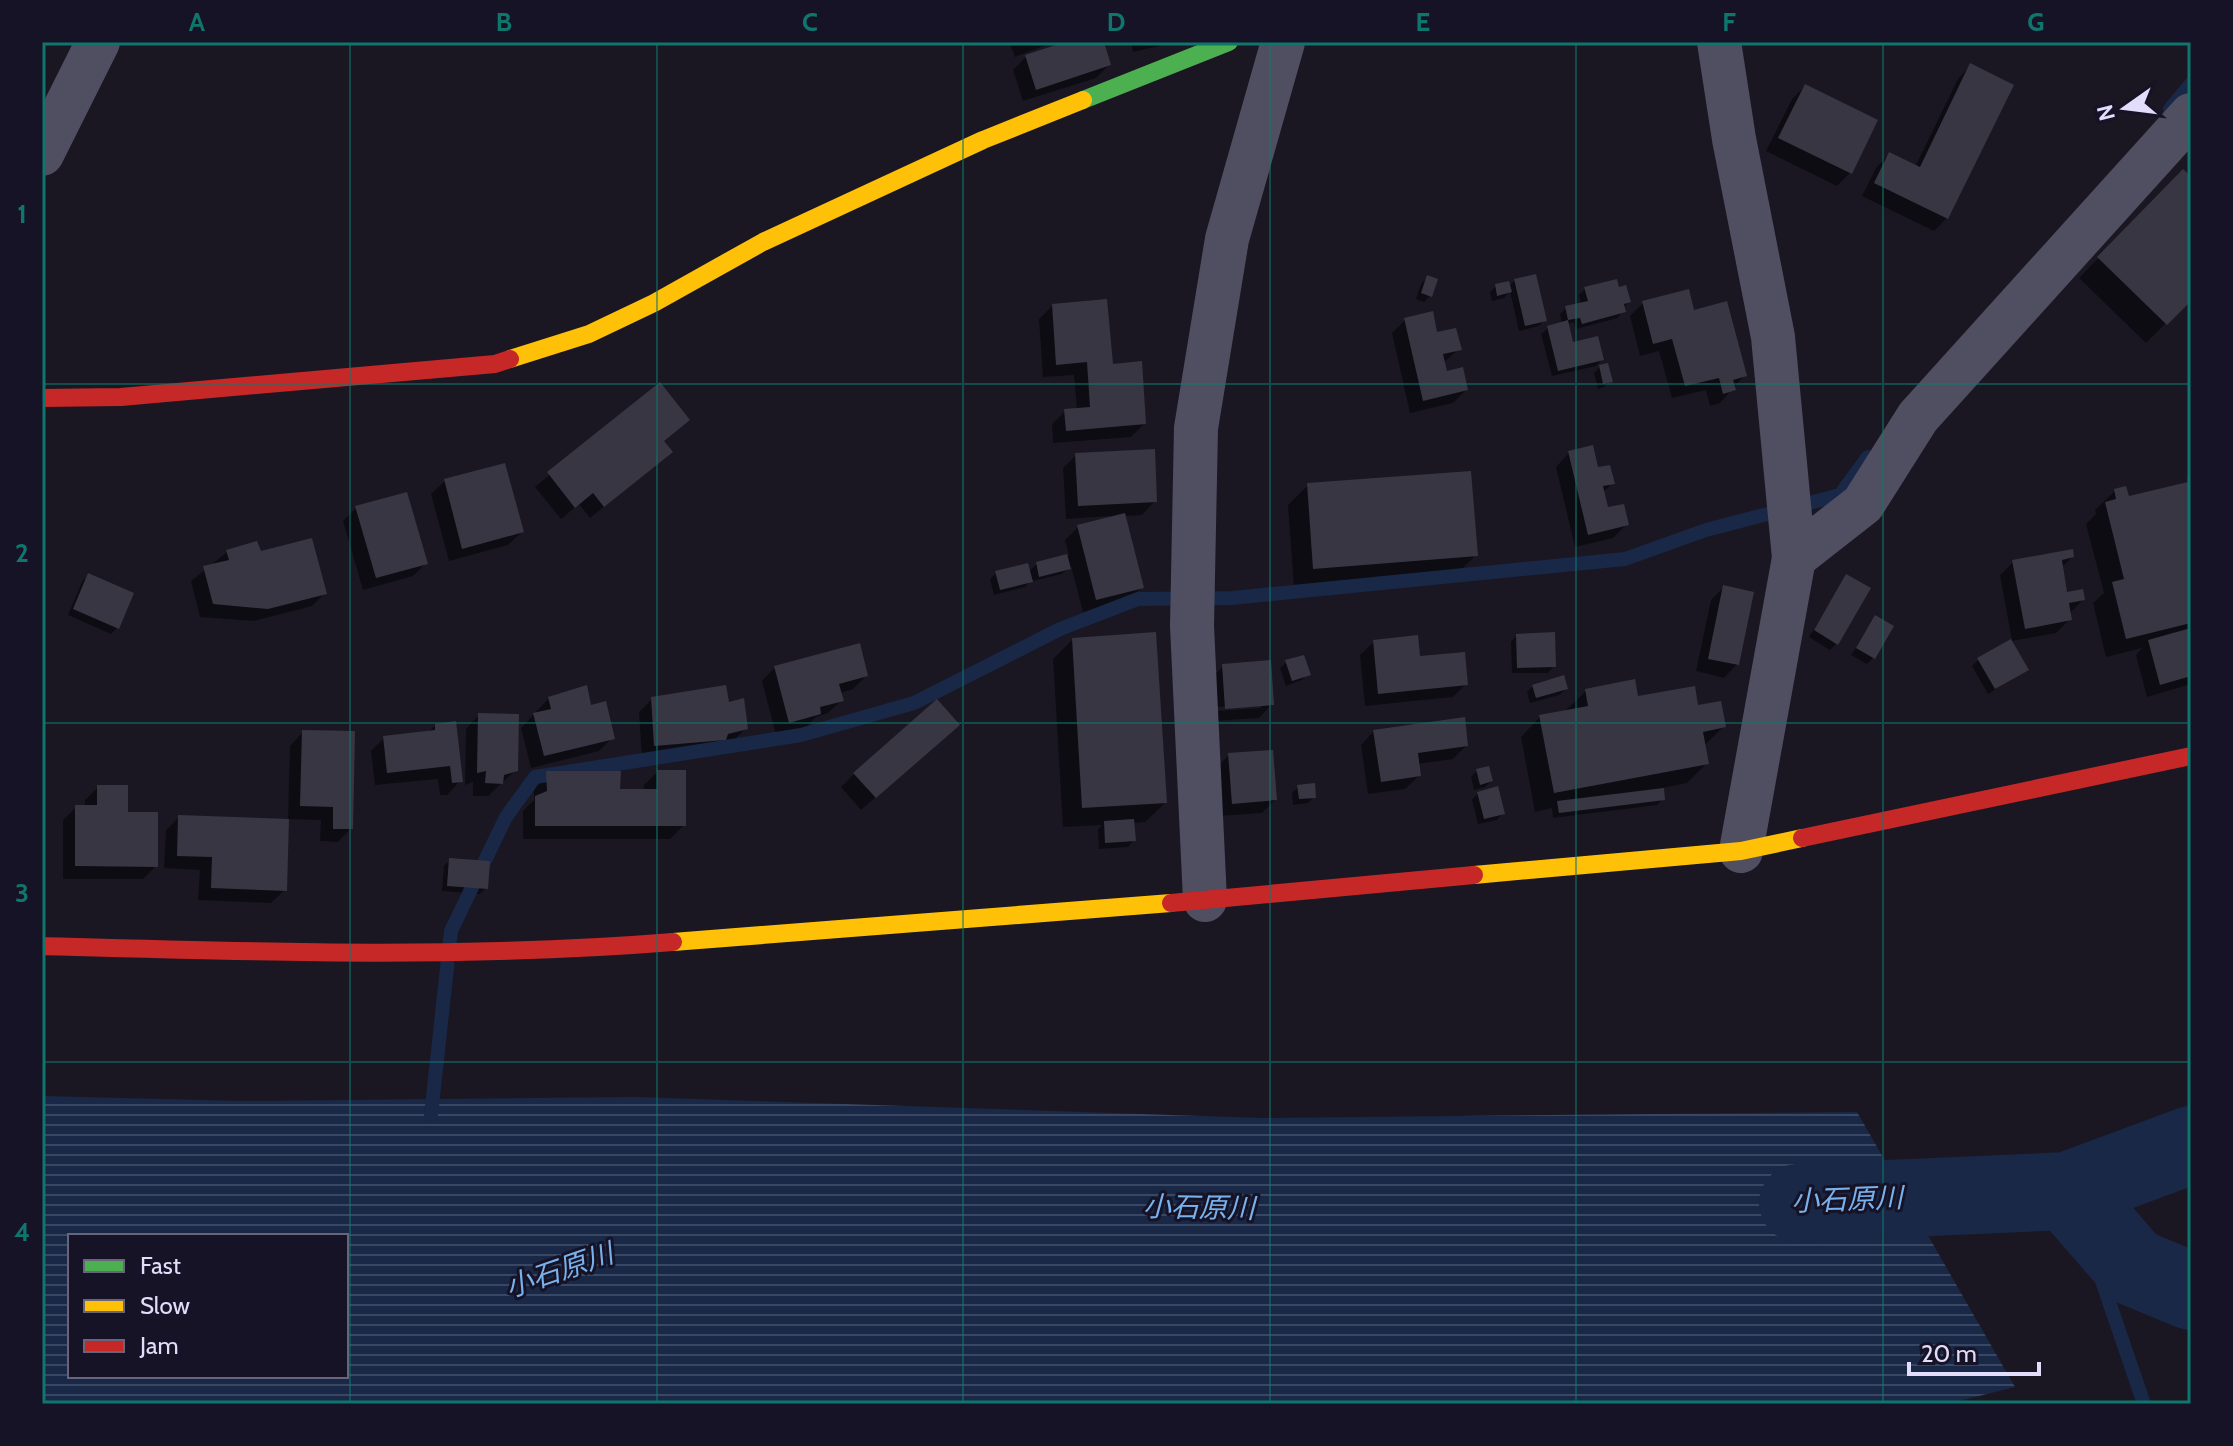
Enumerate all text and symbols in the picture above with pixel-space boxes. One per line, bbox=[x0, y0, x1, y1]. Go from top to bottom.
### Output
text: A bbox=[189, 6, 206, 38]
text: B bbox=[496, 6, 512, 38]
text: C bbox=[802, 6, 818, 38]
text: D bbox=[1107, 6, 1125, 38]
text: E bbox=[1416, 6, 1430, 38]
text: F bbox=[1722, 6, 1736, 38]
text: G bbox=[2027, 6, 2045, 38]
north arrow bbox=[2085, 68, 2165, 148]
text: N bbox=[2091, 102, 2121, 124]
text: 1 bbox=[17, 198, 27, 230]
text: 2 bbox=[15, 537, 29, 569]
text: 3 bbox=[15, 877, 29, 909]
water label: 小石原川 bbox=[1790, 1180, 1907, 1218]
water label: 小石原川 bbox=[1143, 1189, 1258, 1225]
text: 4 bbox=[14, 1216, 30, 1248]
legend bbox=[68, 1234, 348, 1378]
water label: 小石原川 bbox=[501, 1235, 620, 1304]
text: Fast bbox=[140, 1251, 181, 1280]
text: Slow bbox=[140, 1291, 190, 1320]
scale bar bbox=[1909, 1326, 2039, 1376]
text: Jam bbox=[139, 1331, 178, 1360]
text: 20 m bbox=[1921, 1339, 1977, 1368]

